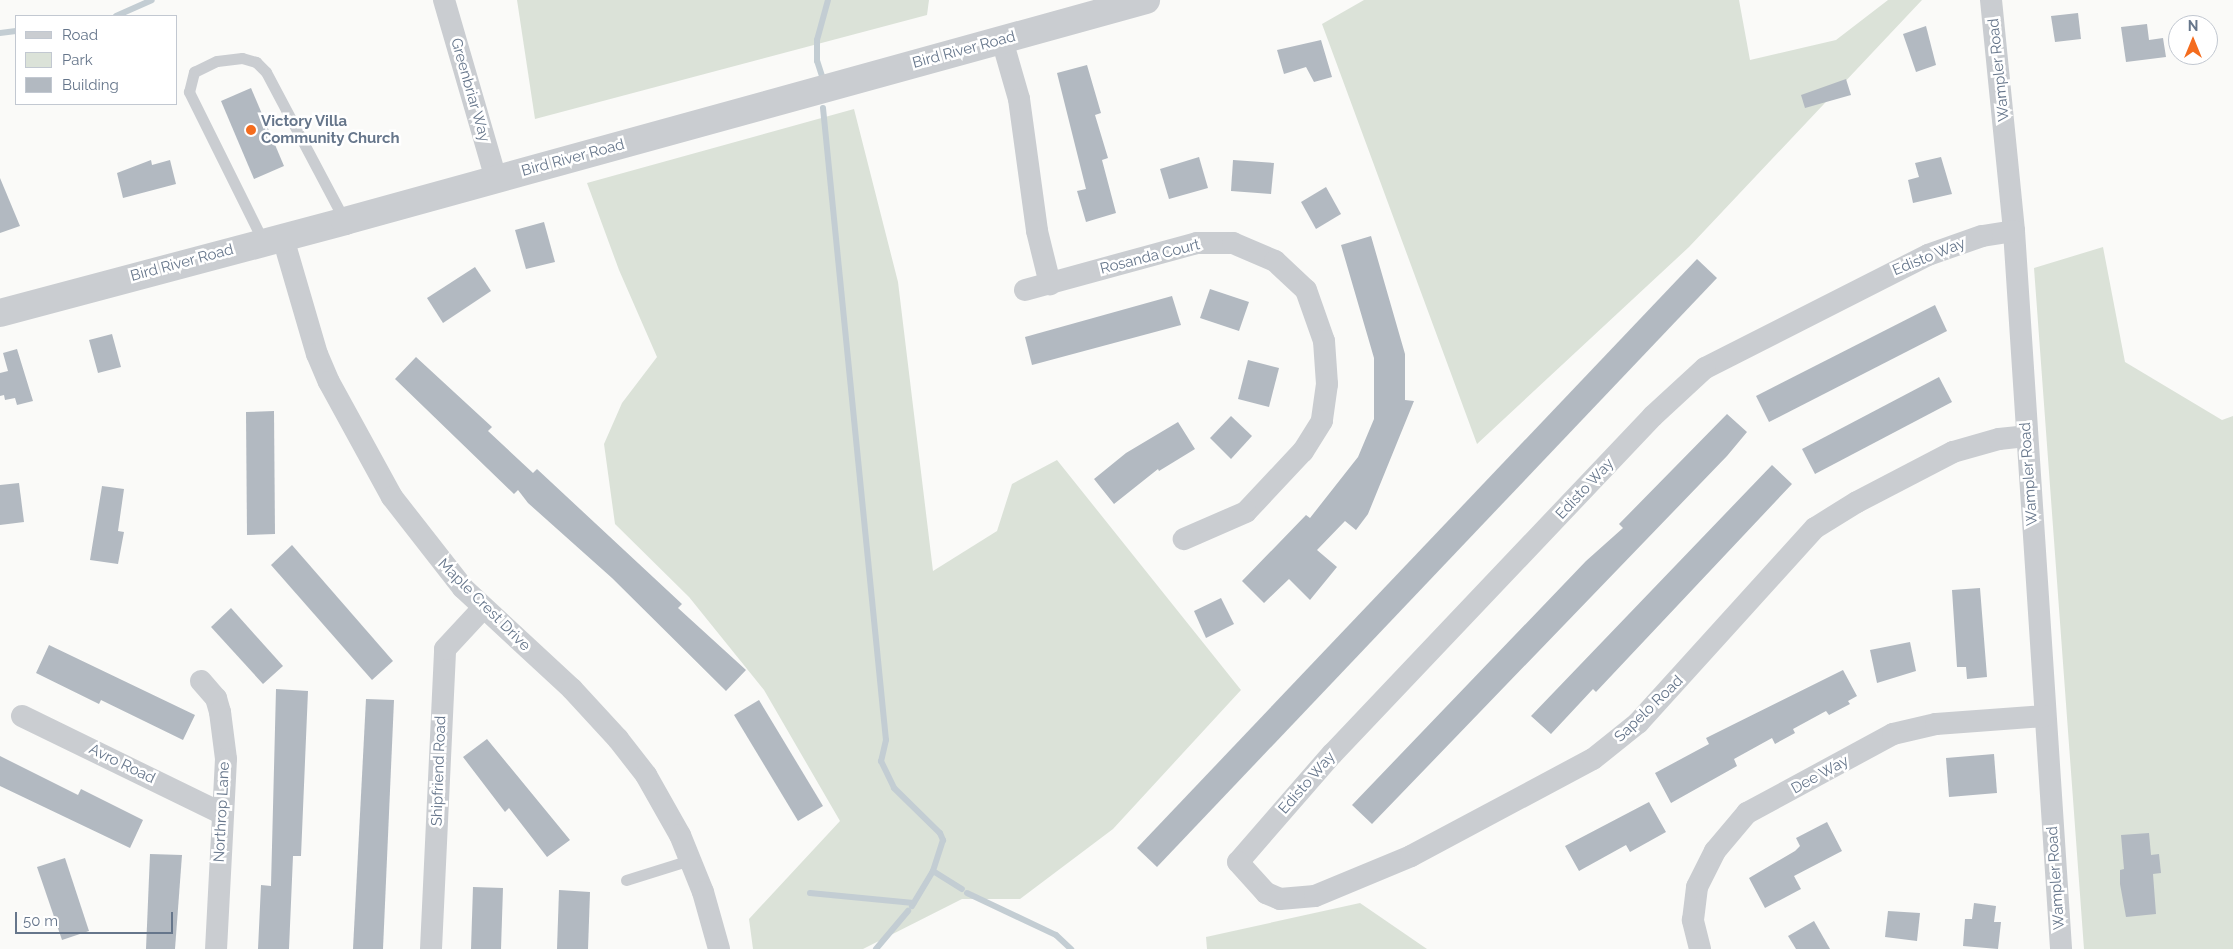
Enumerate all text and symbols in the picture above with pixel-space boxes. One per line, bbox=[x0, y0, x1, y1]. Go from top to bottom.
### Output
legend bbox=[15, 15, 178, 105]
north arrow bbox=[2168, 15, 2218, 65]
street label: Wampler Road bbox=[1985, 17, 2013, 123]
text: N bbox=[2188, 18, 2198, 34]
text: Road bbox=[62, 26, 98, 44]
street label: Bird River Road bbox=[910, 28, 1018, 72]
street label: Greenbriar Way bbox=[446, 36, 494, 144]
text: Park bbox=[62, 51, 93, 69]
text: Building bbox=[62, 76, 119, 94]
place label: Victory Villa Community Church bbox=[261, 112, 400, 147]
marker: Victory Villa Community Church bbox=[245, 124, 257, 136]
street label: Bird River Road bbox=[519, 136, 627, 180]
street label: Edisto Way bbox=[1890, 234, 1968, 280]
street label: Rosanda Court bbox=[1098, 236, 1202, 278]
street label: Bird River Road bbox=[128, 241, 236, 285]
street label: Wampler Road bbox=[2016, 421, 2042, 527]
street label: Edisto Way bbox=[1552, 455, 1618, 523]
street label: Maple Crest Drive bbox=[434, 555, 534, 655]
street label: Sapelo Road bbox=[1611, 672, 1687, 746]
street label: Shipfriend Road bbox=[428, 716, 450, 826]
street label: Avro Road bbox=[86, 740, 158, 788]
street label: Edisto Way bbox=[1275, 748, 1339, 818]
street label: Dee Way bbox=[1788, 752, 1852, 798]
street label: Northrop Lane bbox=[210, 761, 234, 863]
street label: Wampler Road bbox=[2043, 825, 2069, 931]
scale bar bbox=[18, 902, 175, 934]
text: 50 m bbox=[23, 912, 58, 930]

